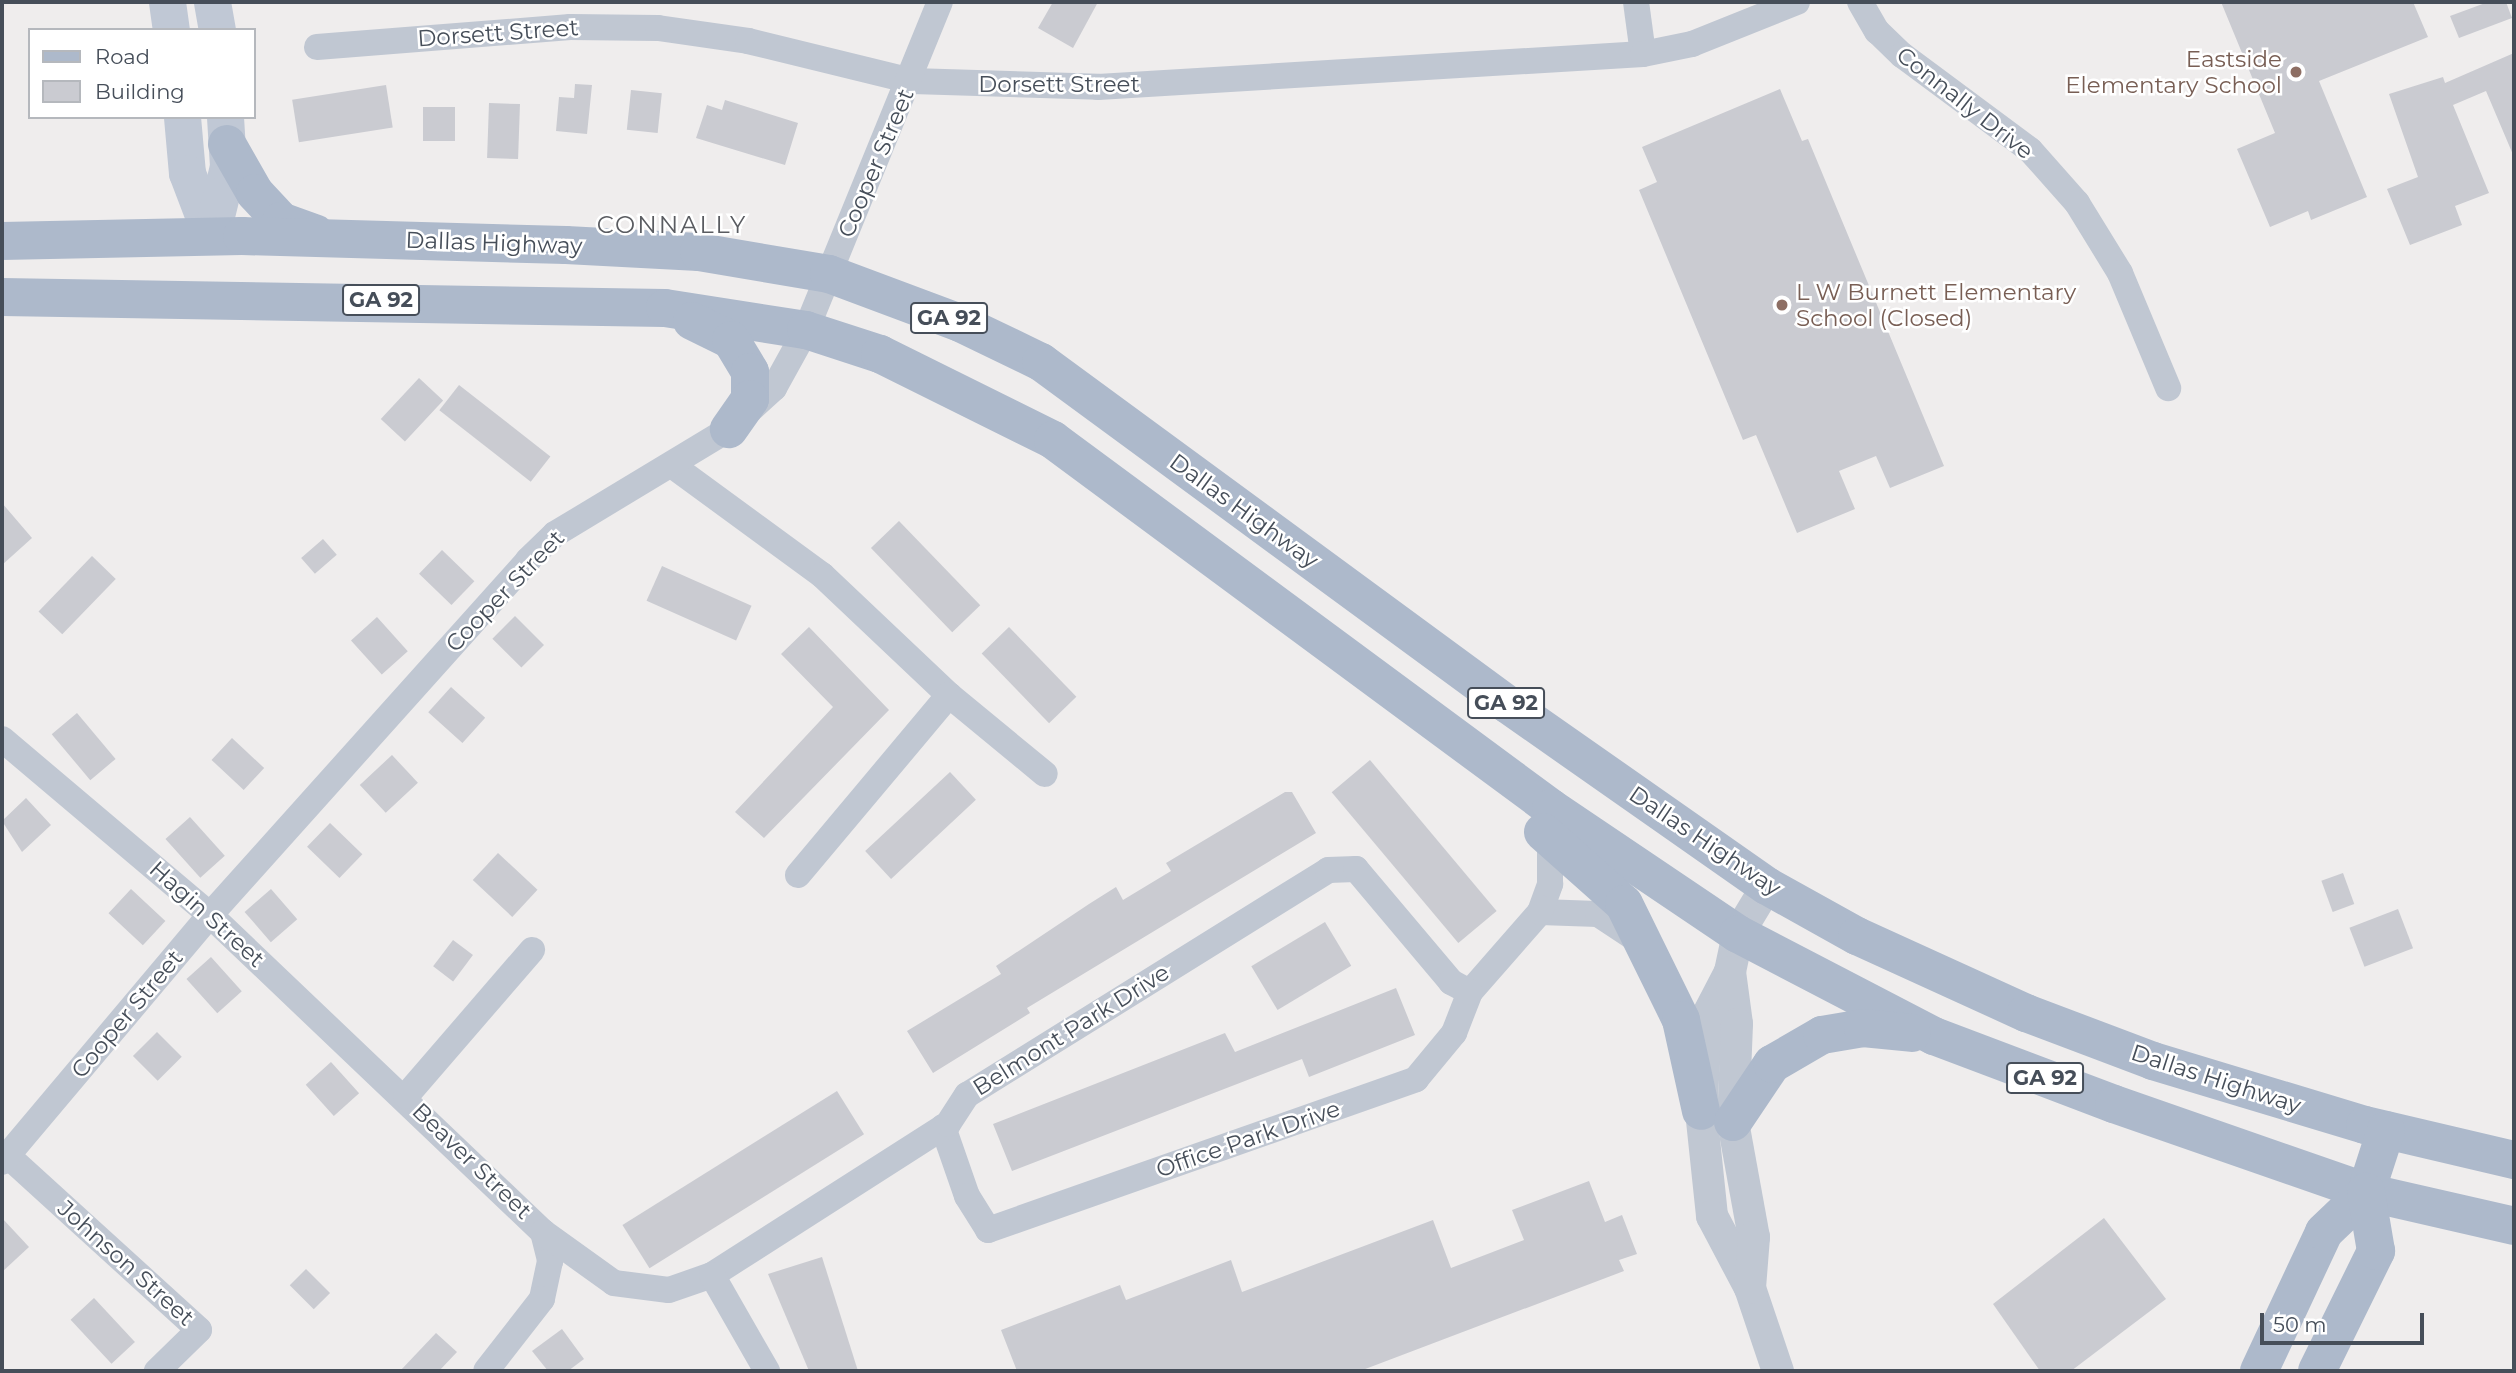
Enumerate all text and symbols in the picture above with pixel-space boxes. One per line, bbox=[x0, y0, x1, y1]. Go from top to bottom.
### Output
street label: Dorsett Street bbox=[416, 14, 580, 52]
legend bbox=[28, 28, 256, 119]
street label: Connally Drive bbox=[1891, 41, 2039, 165]
text: Road bbox=[95, 44, 150, 69]
place label: Eastside Elementary School bbox=[2065, 45, 2282, 99]
marker: Eastside Elementary School bbox=[2288, 64, 2304, 80]
street label: Dorsett Street bbox=[978, 70, 1140, 98]
text: Building bbox=[95, 79, 185, 104]
street label: Cooper Street bbox=[832, 84, 920, 242]
district label: CONNALLY bbox=[598, 211, 746, 239]
street label: Dallas Highway bbox=[405, 226, 583, 260]
place label: L W Burnett Elementary School (Closed) bbox=[1796, 278, 2076, 332]
road number: GA 92 bbox=[341, 282, 421, 318]
marker: L W Burnett Elementary School (Closed) bbox=[1774, 297, 1790, 313]
road number: GA 92 bbox=[909, 300, 989, 336]
street label: Dallas Highway bbox=[1164, 448, 1324, 574]
street label: Cooper Street bbox=[440, 524, 570, 658]
road number: GA 92 bbox=[1466, 686, 1546, 720]
street label: Dallas Highway bbox=[1624, 780, 1786, 902]
street label: Hagin Street bbox=[144, 855, 270, 973]
street label: Cooper Street bbox=[65, 944, 189, 1084]
street label: Belmont Park Drive bbox=[968, 958, 1174, 1102]
street label: Dallas Highway bbox=[2128, 1039, 2304, 1119]
road number: GA 92 bbox=[2005, 1060, 2085, 1096]
street label: Office Park Drive bbox=[1152, 1095, 1344, 1183]
street label: Beaver Street bbox=[407, 1097, 537, 1225]
street label: Johnson Street bbox=[52, 1195, 200, 1331]
scale bar bbox=[2264, 1300, 2428, 1344]
text: 50 m bbox=[2273, 1312, 2327, 1337]

